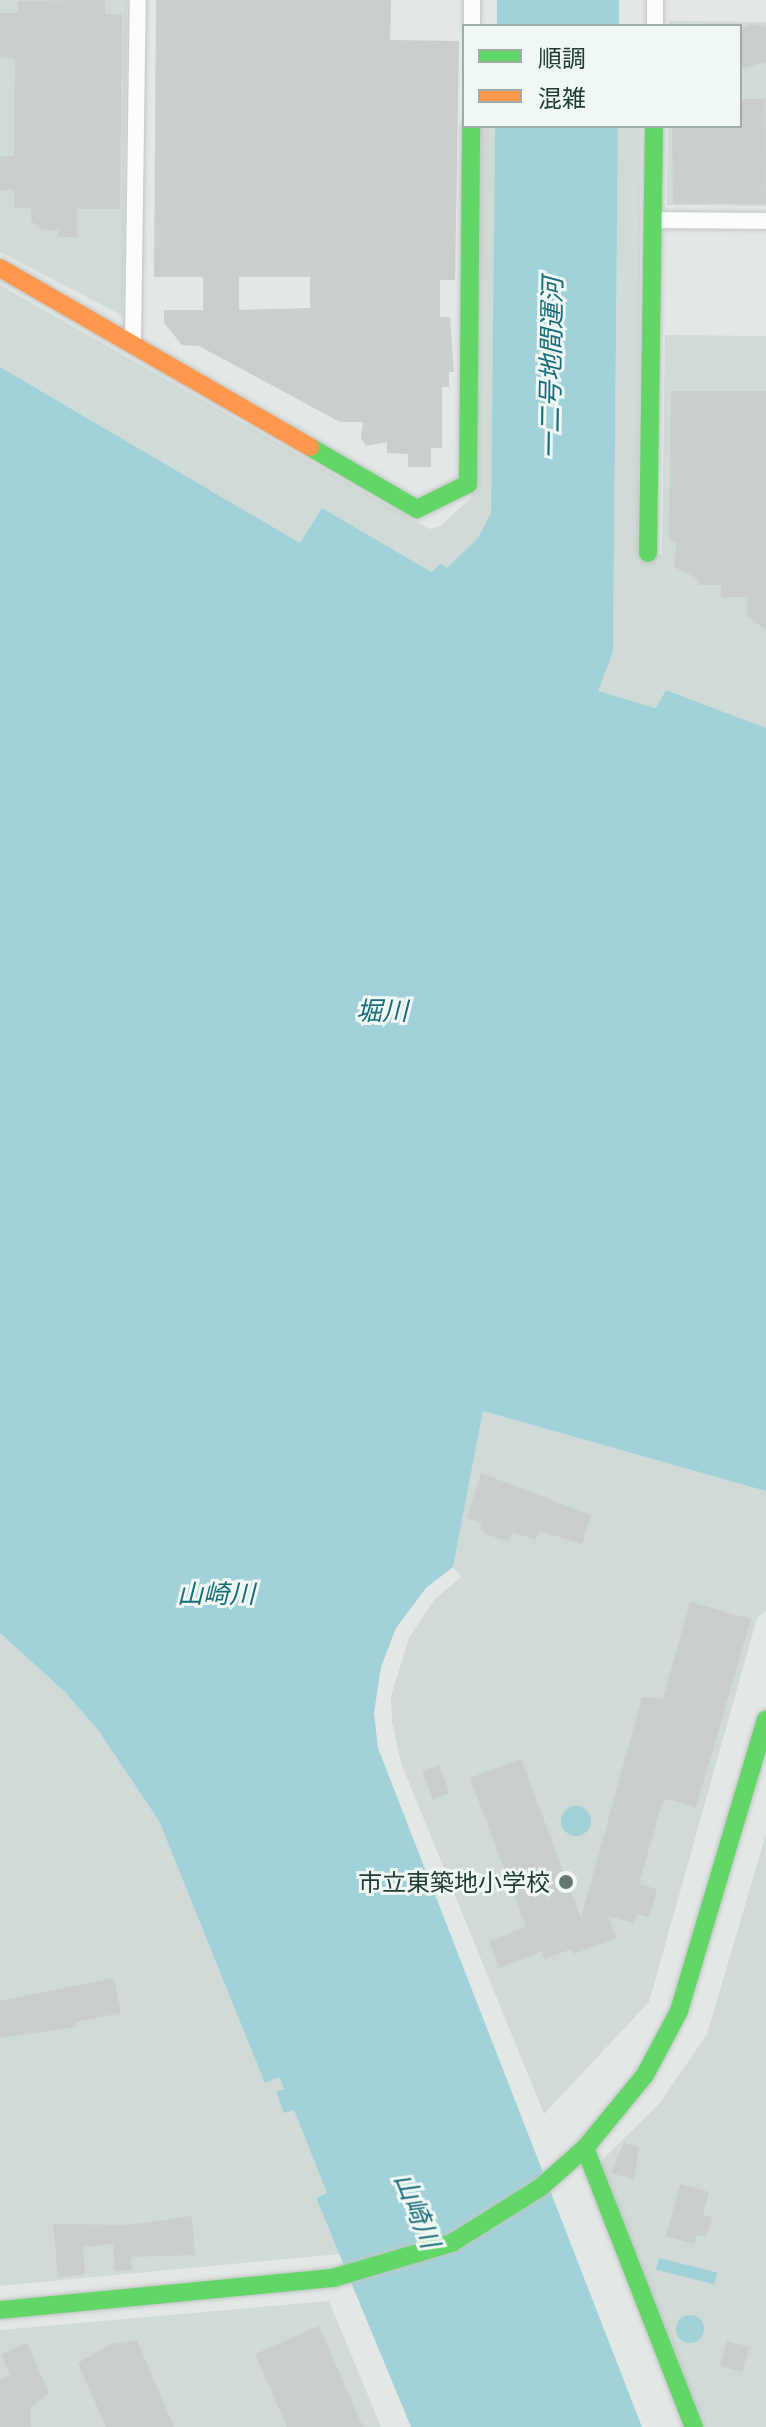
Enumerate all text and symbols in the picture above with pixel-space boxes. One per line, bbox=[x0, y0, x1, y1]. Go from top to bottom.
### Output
legend bbox=[462, 24, 742, 128]
text: 順調 bbox=[538, 43, 586, 72]
text: 混雑 bbox=[538, 83, 586, 112]
water label: 一二号地間運河 bbox=[533, 277, 567, 459]
water label: 堀川 bbox=[356, 994, 408, 1026]
water label: 山崎川 bbox=[177, 1577, 255, 1609]
place label: 市立東築地小学校 bbox=[358, 1868, 550, 1896]
marker: 市立東築地小学校 bbox=[557, 1873, 575, 1891]
water label: 山崎川 bbox=[389, 2168, 447, 2252]

